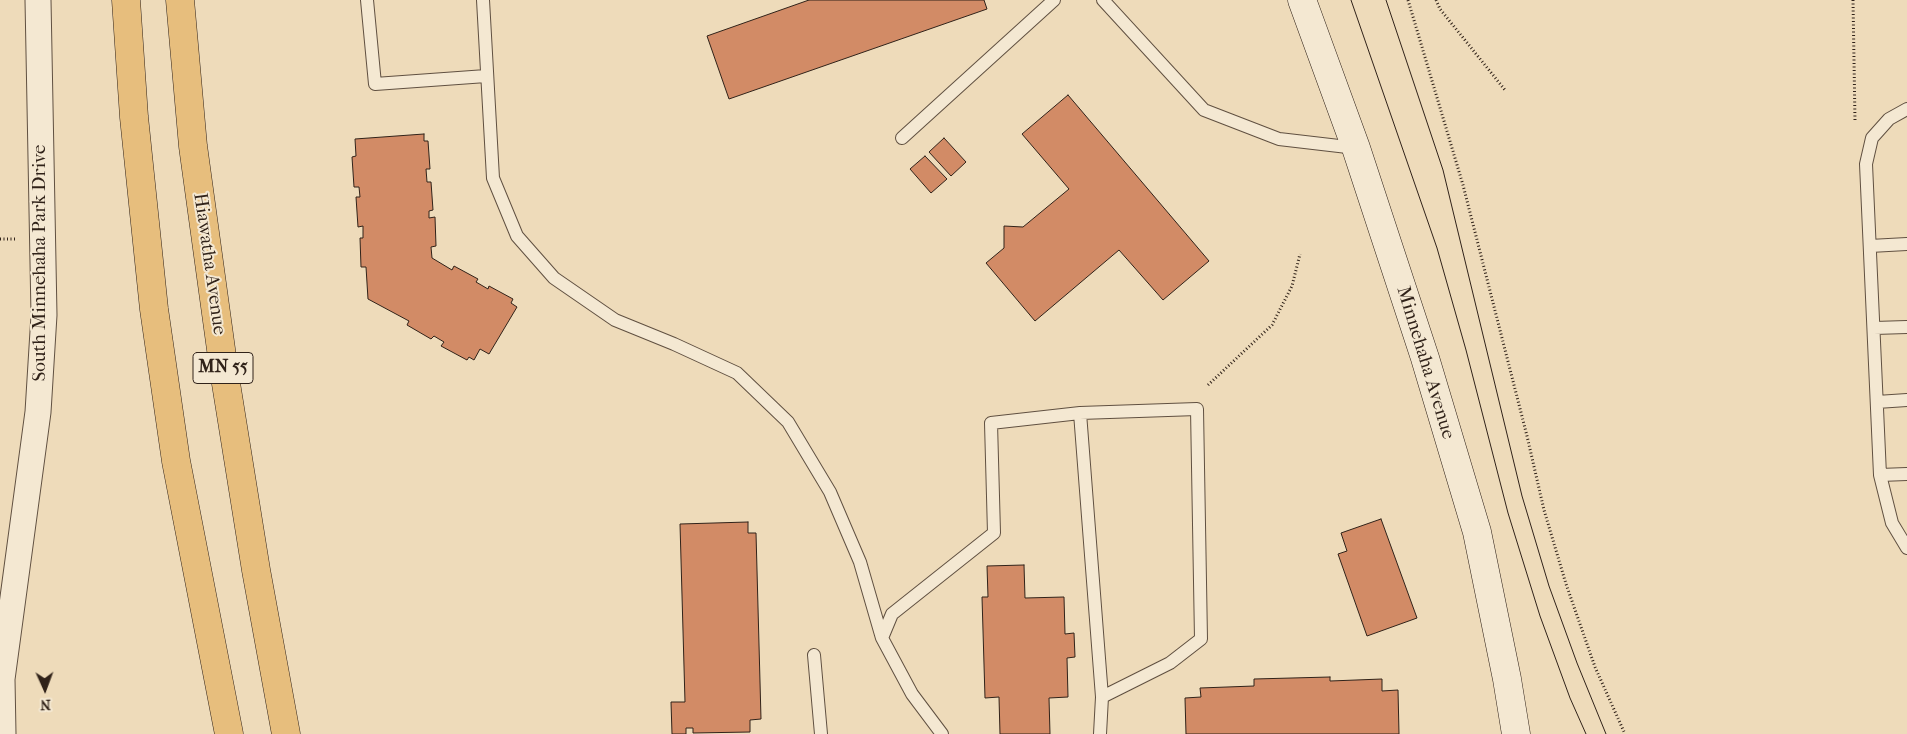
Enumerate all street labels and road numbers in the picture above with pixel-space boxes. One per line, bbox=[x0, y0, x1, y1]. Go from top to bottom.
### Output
street label: South Minnehaha Park Drive bbox=[29, 144, 51, 382]
street label: Hiawatha Avenue bbox=[188, 191, 230, 337]
street label: Minnehaha Avenue bbox=[1391, 284, 1459, 442]
road number: MN 55 bbox=[193, 352, 253, 383]

